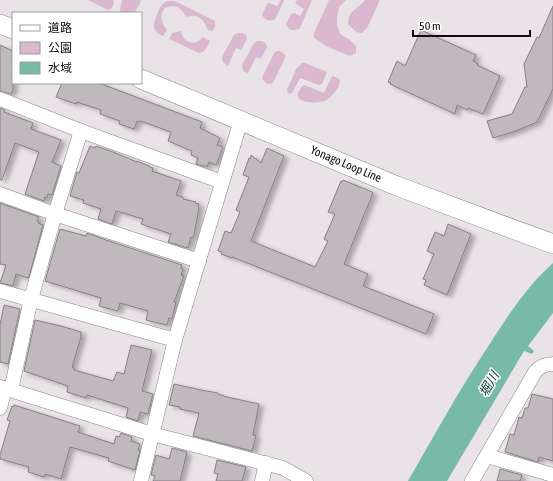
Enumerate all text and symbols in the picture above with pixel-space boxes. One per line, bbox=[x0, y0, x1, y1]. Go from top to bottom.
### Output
legend bbox=[12, 12, 142, 84]
scale bar bbox=[413, 12, 530, 38]
text: 50 m bbox=[419, 19, 441, 33]
text: 道路 bbox=[48, 21, 72, 35]
text: 公園 bbox=[48, 41, 72, 55]
text: 水域 bbox=[48, 61, 72, 75]
street label: Yonago Loop Line bbox=[308, 143, 384, 185]
water label: 堀川 bbox=[476, 367, 503, 399]

